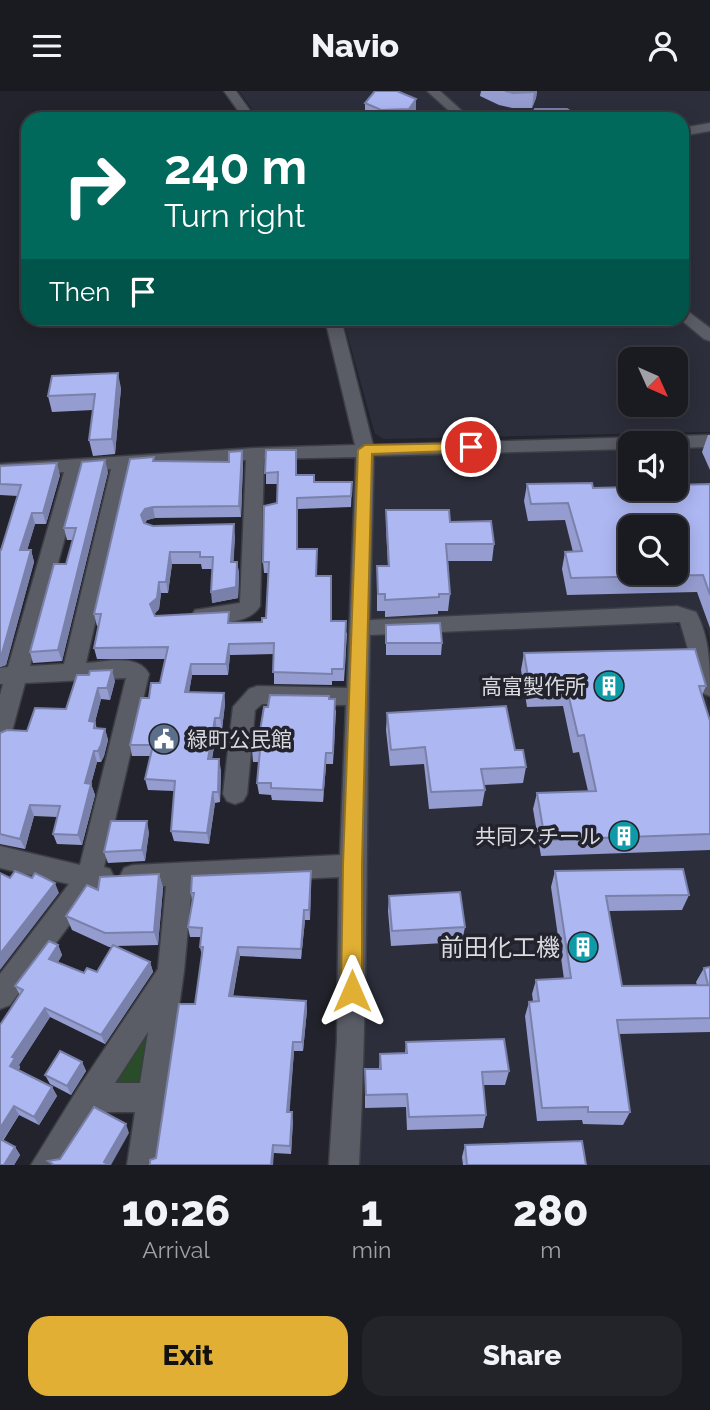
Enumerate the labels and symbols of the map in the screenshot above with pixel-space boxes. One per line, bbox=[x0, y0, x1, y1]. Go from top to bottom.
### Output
north arrow bbox=[618, 347, 688, 417]
pin bbox=[441, 417, 501, 477]
building icon: 高富製作所 bbox=[592, 669, 626, 703]
place label: 高富製作所 bbox=[481, 674, 586, 699]
public building icon: 緑町公民館 bbox=[147, 722, 181, 756]
place label: 緑町公民館 bbox=[187, 727, 292, 752]
building icon: 共同スチール bbox=[607, 819, 641, 853]
place label: 共同スチール bbox=[475, 824, 601, 849]
building icon: 前田化工機 bbox=[566, 930, 600, 964]
place label: 前田化工機 bbox=[440, 933, 560, 962]
position arrow bbox=[315, 954, 389, 1028]

